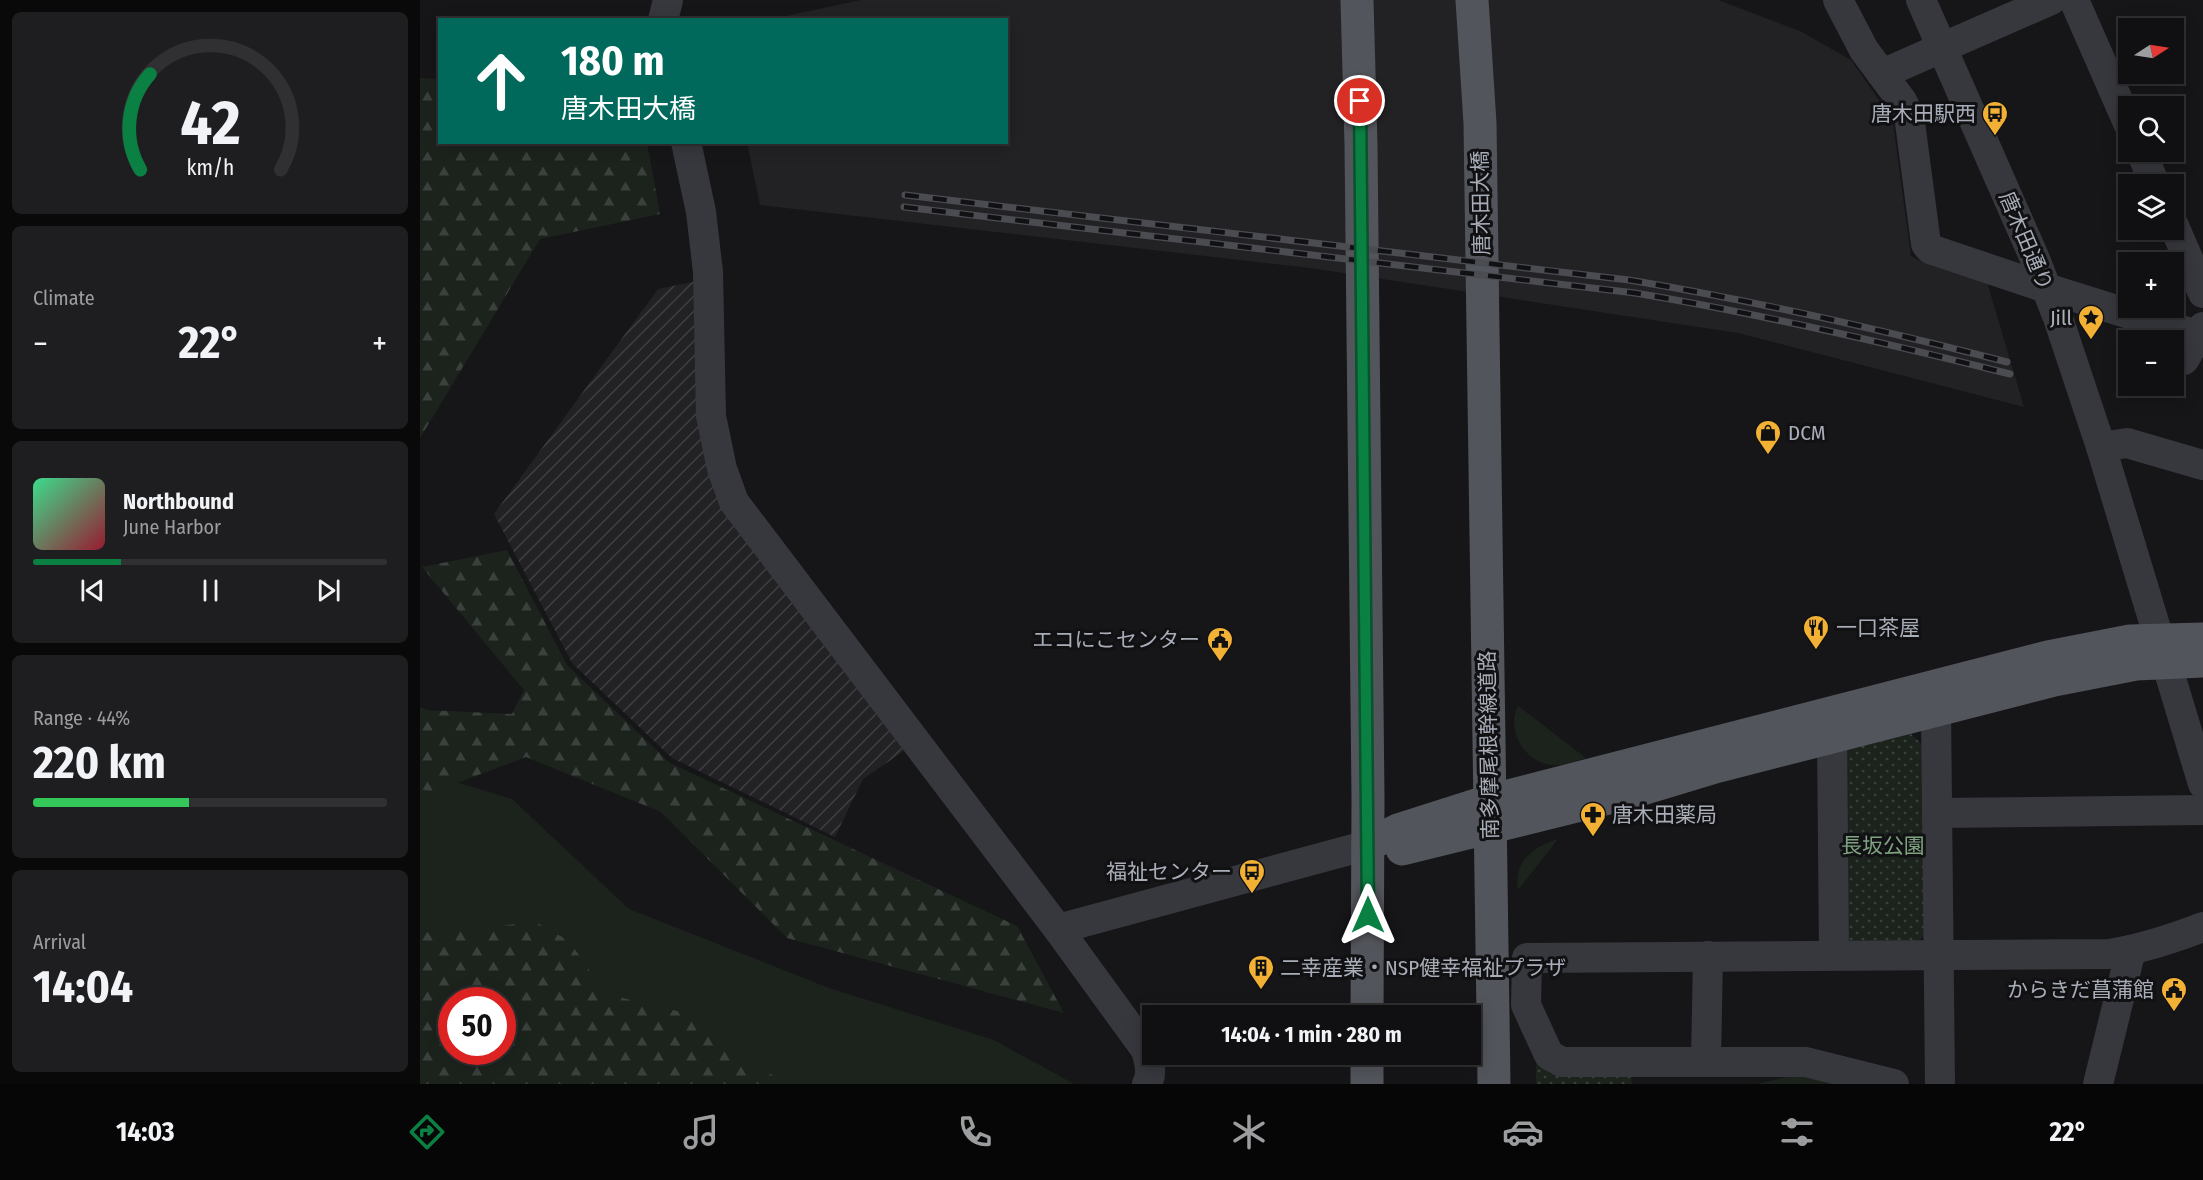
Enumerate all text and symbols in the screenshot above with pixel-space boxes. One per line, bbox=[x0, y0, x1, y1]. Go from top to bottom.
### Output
north arrow bbox=[2118, 18, 2184, 84]
map controls bbox=[2118, 18, 2184, 396]
text: 180 m bbox=[561, 36, 665, 86]
icon: ahead bbox=[462, 42, 540, 120]
pin bbox=[1334, 75, 1385, 126]
icon: arrive bbox=[1343, 84, 1376, 117]
text: 42 bbox=[180, 86, 240, 161]
text: 唐木田大橋 bbox=[561, 93, 696, 125]
button: search bbox=[2118, 96, 2184, 162]
bus stop icon: 唐木田駅西 bbox=[1980, 99, 2010, 137]
place label: 唐木田駅西 bbox=[1871, 101, 1976, 127]
street label: 唐木田大橋 bbox=[1467, 150, 1495, 256]
text: km/h bbox=[186, 156, 234, 182]
button: layers bbox=[2118, 174, 2184, 240]
street label: 唐木田通り bbox=[1994, 188, 2058, 294]
button: + bbox=[2118, 252, 2184, 318]
text: Climate bbox=[33, 286, 95, 310]
place icon: Jill bbox=[2076, 303, 2106, 341]
place label: Jill bbox=[2050, 305, 2072, 331]
text: 22° bbox=[179, 316, 241, 370]
text: − bbox=[33, 324, 48, 364]
text: + bbox=[372, 324, 387, 364]
button: − bbox=[2118, 330, 2184, 396]
shop icon: DCM bbox=[1753, 418, 1783, 456]
place label: DCM bbox=[1788, 420, 1826, 446]
text: Northbound bbox=[123, 488, 234, 515]
text: June Harbor bbox=[123, 515, 221, 539]
icon: previous bbox=[76, 574, 109, 607]
icon: pause bbox=[194, 574, 227, 607]
icon: next bbox=[312, 574, 345, 607]
restaurant icon: 一口茶屋 bbox=[1801, 613, 1831, 651]
place label: 一口茶屋 bbox=[1836, 615, 1920, 641]
public building icon: エコにこセンター bbox=[1205, 625, 1235, 663]
place label: エコにこセンター bbox=[1032, 627, 1200, 653]
street label: 南多摩尾根幹線道路 bbox=[1474, 650, 1504, 840]
text: Range · 44% bbox=[33, 706, 130, 730]
text: 220 km bbox=[33, 736, 166, 790]
pharmacy icon: 唐木田薬局 bbox=[1578, 800, 1608, 838]
place label: 唐木田薬局 bbox=[1612, 802, 1717, 828]
park label: 長坂公園 bbox=[1841, 833, 1925, 859]
bus stop icon: 福祉センター bbox=[1237, 857, 1267, 895]
place label: 福祉センター bbox=[1106, 859, 1232, 885]
position arrow bbox=[1336, 883, 1400, 947]
text: Arrival bbox=[33, 930, 86, 954]
building icon: 二幸産業・NSP健幸福祉プラザ bbox=[1246, 953, 1276, 991]
place label: 二幸産業・NSP健幸福祉プラザ bbox=[1280, 955, 1566, 981]
text: 14:04 bbox=[33, 960, 133, 1014]
public building icon: からきだ菖蒲館 bbox=[2159, 975, 2189, 1013]
place label: からきだ菖蒲館 bbox=[2007, 977, 2154, 1003]
speed limit sign: 50 bbox=[438, 987, 516, 1065]
text: 14:04 · 1 min · 280 m bbox=[1221, 1021, 1402, 1048]
icon: directions bbox=[406, 1111, 448, 1153]
icon: music bbox=[680, 1111, 722, 1153]
icon: phone bbox=[954, 1111, 996, 1153]
icon: climate bbox=[1228, 1111, 1270, 1153]
icon: car bbox=[1502, 1111, 1544, 1153]
icon: filters bbox=[1776, 1111, 1818, 1153]
text: 14:03 bbox=[116, 1116, 175, 1148]
text: 22° bbox=[2049, 1116, 2087, 1148]

